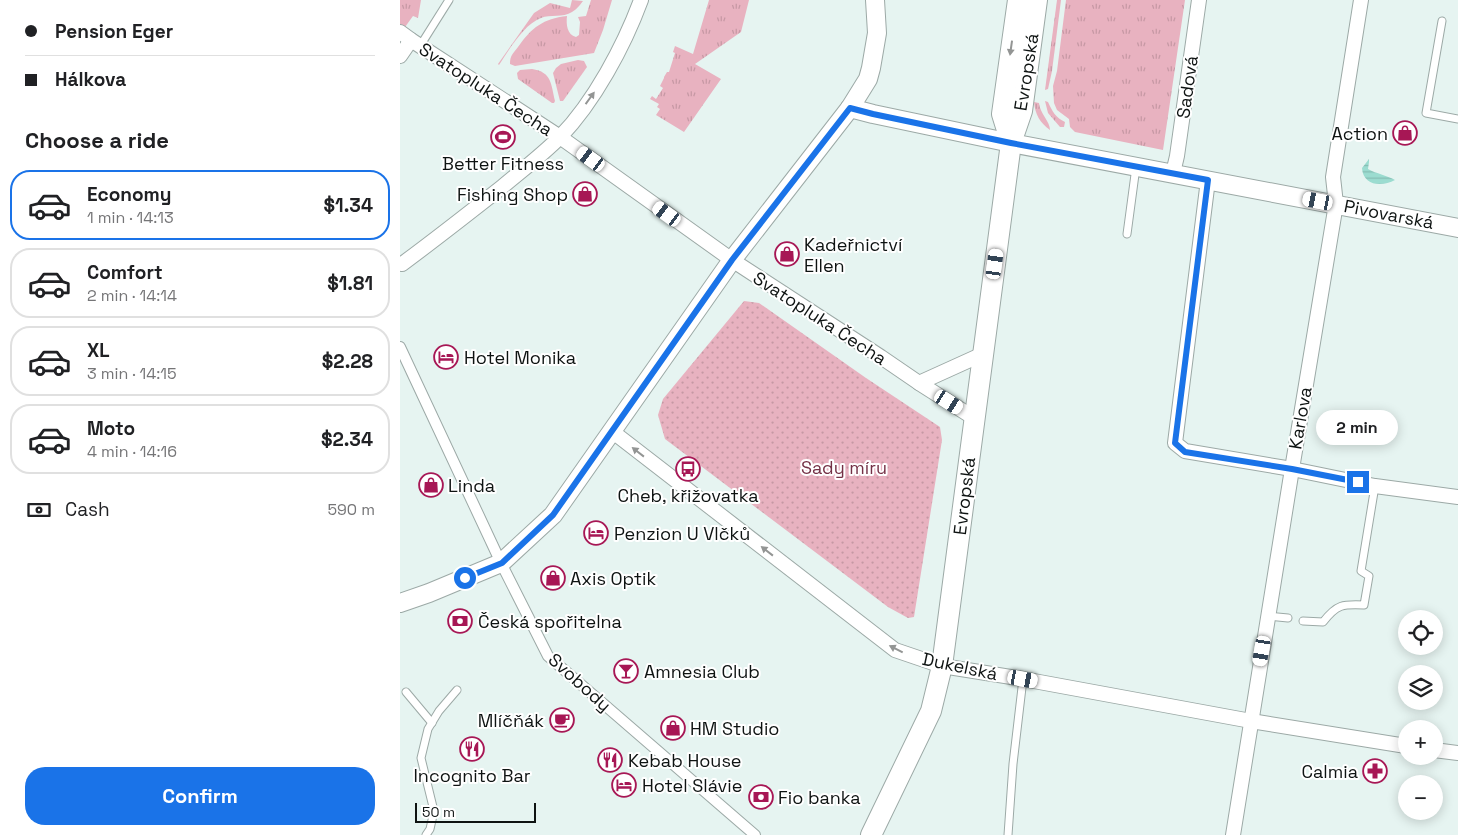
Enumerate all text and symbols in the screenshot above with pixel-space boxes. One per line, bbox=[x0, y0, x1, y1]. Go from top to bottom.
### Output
text: Pension Eger bbox=[55, 19, 173, 44]
street label: Evropská bbox=[1009, 32, 1043, 112]
street label: Svatopluka Čecha bbox=[415, 37, 557, 141]
one-way arrow bbox=[1007, 41, 1015, 57]
street label: Sadová bbox=[1171, 54, 1203, 120]
text: Hálkova bbox=[55, 67, 126, 92]
one-way arrow bbox=[585, 92, 595, 105]
shop icon: Action bbox=[1392, 120, 1418, 146]
place label: Action bbox=[1331, 122, 1388, 145]
sports icon: Better Fitness bbox=[490, 124, 516, 150]
text: Choose a ride bbox=[25, 126, 169, 154]
car bbox=[574, 144, 607, 174]
place label: Better Fitness bbox=[442, 152, 564, 175]
shop icon: Fishing Shop bbox=[572, 181, 598, 207]
text: Economy bbox=[87, 182, 171, 207]
icon: car bbox=[27, 183, 72, 228]
place label: Fishing Shop bbox=[457, 183, 568, 206]
car bbox=[1301, 191, 1334, 211]
text: $1.34 bbox=[324, 193, 373, 218]
street label: Pivovarská bbox=[1342, 194, 1436, 234]
car bbox=[650, 199, 683, 229]
text: 1 min · 14:13 bbox=[87, 207, 174, 228]
place label: Kadeřnictví Ellen bbox=[804, 233, 903, 277]
shop icon: Kadeřnictví Ellen bbox=[774, 241, 800, 267]
car bbox=[985, 248, 1004, 280]
text: Comfort bbox=[87, 260, 163, 285]
icon: car bbox=[27, 261, 72, 306]
street label: Svatopluka Čecha bbox=[749, 266, 891, 370]
text: $1.81 bbox=[327, 271, 373, 296]
text: 2 min · 14:14 bbox=[87, 285, 177, 306]
text: XL bbox=[87, 338, 110, 363]
icon: car bbox=[27, 339, 72, 384]
hotel icon: Hotel Monika bbox=[433, 344, 459, 370]
place label: Hotel Monika bbox=[464, 346, 576, 369]
text: $2.28 bbox=[322, 349, 373, 374]
text: 3 min · 14:15 bbox=[87, 363, 177, 384]
street label: Karlova bbox=[1283, 385, 1317, 451]
car bbox=[932, 388, 965, 416]
callout: 2 min bbox=[1317, 410, 1399, 444]
text: Moto bbox=[87, 416, 135, 441]
icon: car bbox=[27, 417, 72, 462]
text: 2 min bbox=[1336, 417, 1378, 438]
text: $2.34 bbox=[321, 427, 373, 452]
text: 4 min · 14:16 bbox=[87, 441, 177, 462]
one-way arrow bbox=[632, 447, 645, 457]
bus stop icon: Cheb, křižovatka bbox=[675, 456, 701, 482]
park label: Sady míru bbox=[801, 456, 887, 479]
street label: Evropská bbox=[948, 456, 980, 536]
route end bbox=[1347, 471, 1369, 493]
shop icon: Linda bbox=[418, 472, 444, 498]
place label: Linda bbox=[448, 474, 495, 497]
place label: Cheb, křižovatka bbox=[617, 484, 759, 507]
icon: cash bbox=[25, 496, 53, 524]
text: Cash bbox=[65, 497, 110, 522]
text: 590 m bbox=[327, 499, 375, 520]
hotel icon: Penzion U Vlčků bbox=[583, 520, 609, 546]
place label: Penzion U Vlčků bbox=[614, 522, 750, 545]
one-way arrow bbox=[761, 546, 774, 557]
shop icon: Axis Optik bbox=[540, 565, 566, 591]
route start bbox=[454, 567, 476, 589]
place label: Axis Optik bbox=[570, 567, 657, 590]
bank icon: Česká spořitelna bbox=[447, 608, 473, 634]
place label: Česká spořitelna bbox=[478, 610, 622, 633]
map controls bbox=[1398, 610, 1443, 820]
button: locate bbox=[1398, 610, 1443, 655]
car bbox=[1252, 635, 1271, 667]
one-way arrow bbox=[889, 645, 904, 653]
street label: Dukelská bbox=[920, 647, 1000, 685]
street label: Svobody bbox=[544, 648, 616, 716]
bar icon: Amnesia Club bbox=[613, 658, 639, 684]
place label: Amnesia Club bbox=[644, 660, 760, 683]
button: layers bbox=[1398, 665, 1443, 710]
car bbox=[1006, 669, 1039, 689]
cafe icon: Mlíčňák bbox=[549, 707, 575, 733]
place label: Mlíčňák bbox=[478, 709, 544, 732]
shop icon: HM Studio bbox=[660, 715, 686, 741]
place label: HM Studio bbox=[690, 717, 779, 740]
button: + bbox=[1398, 720, 1443, 765]
restaurant icon: Incognito Bar bbox=[459, 736, 485, 762]
restaurant icon: Kebab House bbox=[597, 747, 623, 773]
place label: Kebab House bbox=[628, 749, 742, 772]
pharmacy icon: Calmia bbox=[1362, 758, 1388, 784]
place label: Calmia bbox=[1301, 760, 1358, 783]
place label: Incognito Bar bbox=[413, 764, 531, 787]
button: Confirm bbox=[25, 767, 375, 825]
hotel icon: Hotel Slávie bbox=[611, 772, 637, 798]
place label: Hotel Slávie bbox=[642, 774, 742, 797]
button: − bbox=[1398, 775, 1443, 820]
bank icon: Fio banka bbox=[748, 784, 774, 810]
place label: Fio banka bbox=[778, 786, 861, 809]
scale bar bbox=[415, 800, 536, 823]
text: 50 m bbox=[422, 803, 455, 821]

